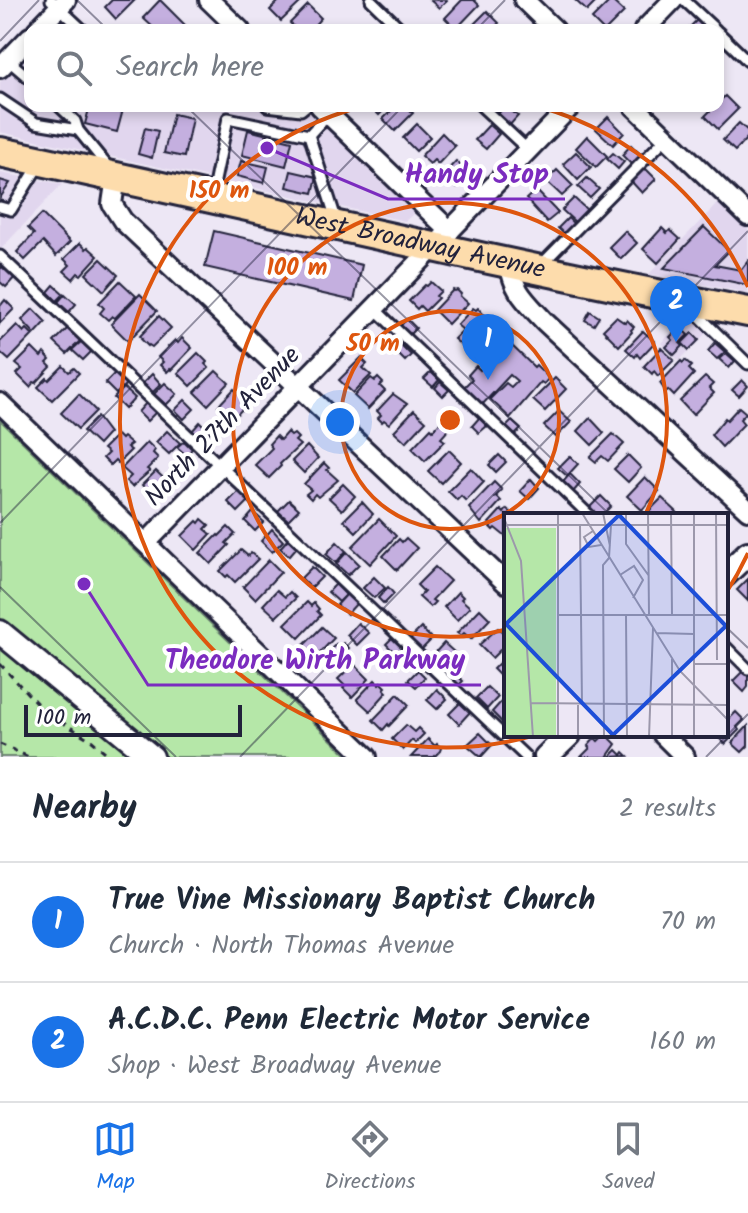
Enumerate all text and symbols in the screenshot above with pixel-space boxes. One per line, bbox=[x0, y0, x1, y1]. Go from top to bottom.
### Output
search box bbox=[24, 24, 724, 112]
text: Search here bbox=[116, 44, 264, 92]
icon: search bbox=[52, 46, 96, 90]
callout: Handy Stop bbox=[388, 147, 565, 199]
text: Handy Stop bbox=[405, 153, 549, 198]
text: 150 m bbox=[189, 172, 249, 211]
street label: West Broadway Avenue bbox=[291, 196, 549, 291]
text: 100 m bbox=[267, 249, 327, 288]
pin: 2 bbox=[650, 276, 702, 342]
pin: 1 bbox=[462, 314, 514, 380]
text: 50 m bbox=[345, 325, 400, 364]
street label: North 27th Avenue bbox=[135, 337, 311, 517]
your location bbox=[320, 402, 360, 442]
centre of rings bbox=[436, 406, 464, 434]
inset map bbox=[504, 513, 728, 737]
callout: Theodore Wirth Parkway bbox=[148, 633, 481, 685]
text: Theodore Wirth Parkway bbox=[165, 639, 466, 684]
scale bar bbox=[24, 701, 242, 737]
text: 100 m bbox=[36, 701, 91, 736]
text: Nearby bbox=[32, 782, 137, 836]
text: 2 results bbox=[619, 788, 716, 830]
text: True Vine Missionary Baptist Church bbox=[108, 877, 595, 925]
text: 1 bbox=[54, 901, 62, 943]
text: 70 m bbox=[660, 901, 716, 943]
text: Church · North Thomas Avenue bbox=[108, 925, 454, 967]
text: A.C.D.C. Penn Electric Motor Service bbox=[108, 997, 590, 1045]
text: 2 bbox=[50, 1021, 66, 1063]
text: 160 m bbox=[649, 1021, 716, 1063]
text: Shop · West Broadway Avenue bbox=[108, 1045, 442, 1087]
tab: Map bbox=[93, 1117, 137, 1200]
tab: Directions bbox=[324, 1117, 416, 1200]
tab: Saved bbox=[602, 1117, 655, 1200]

